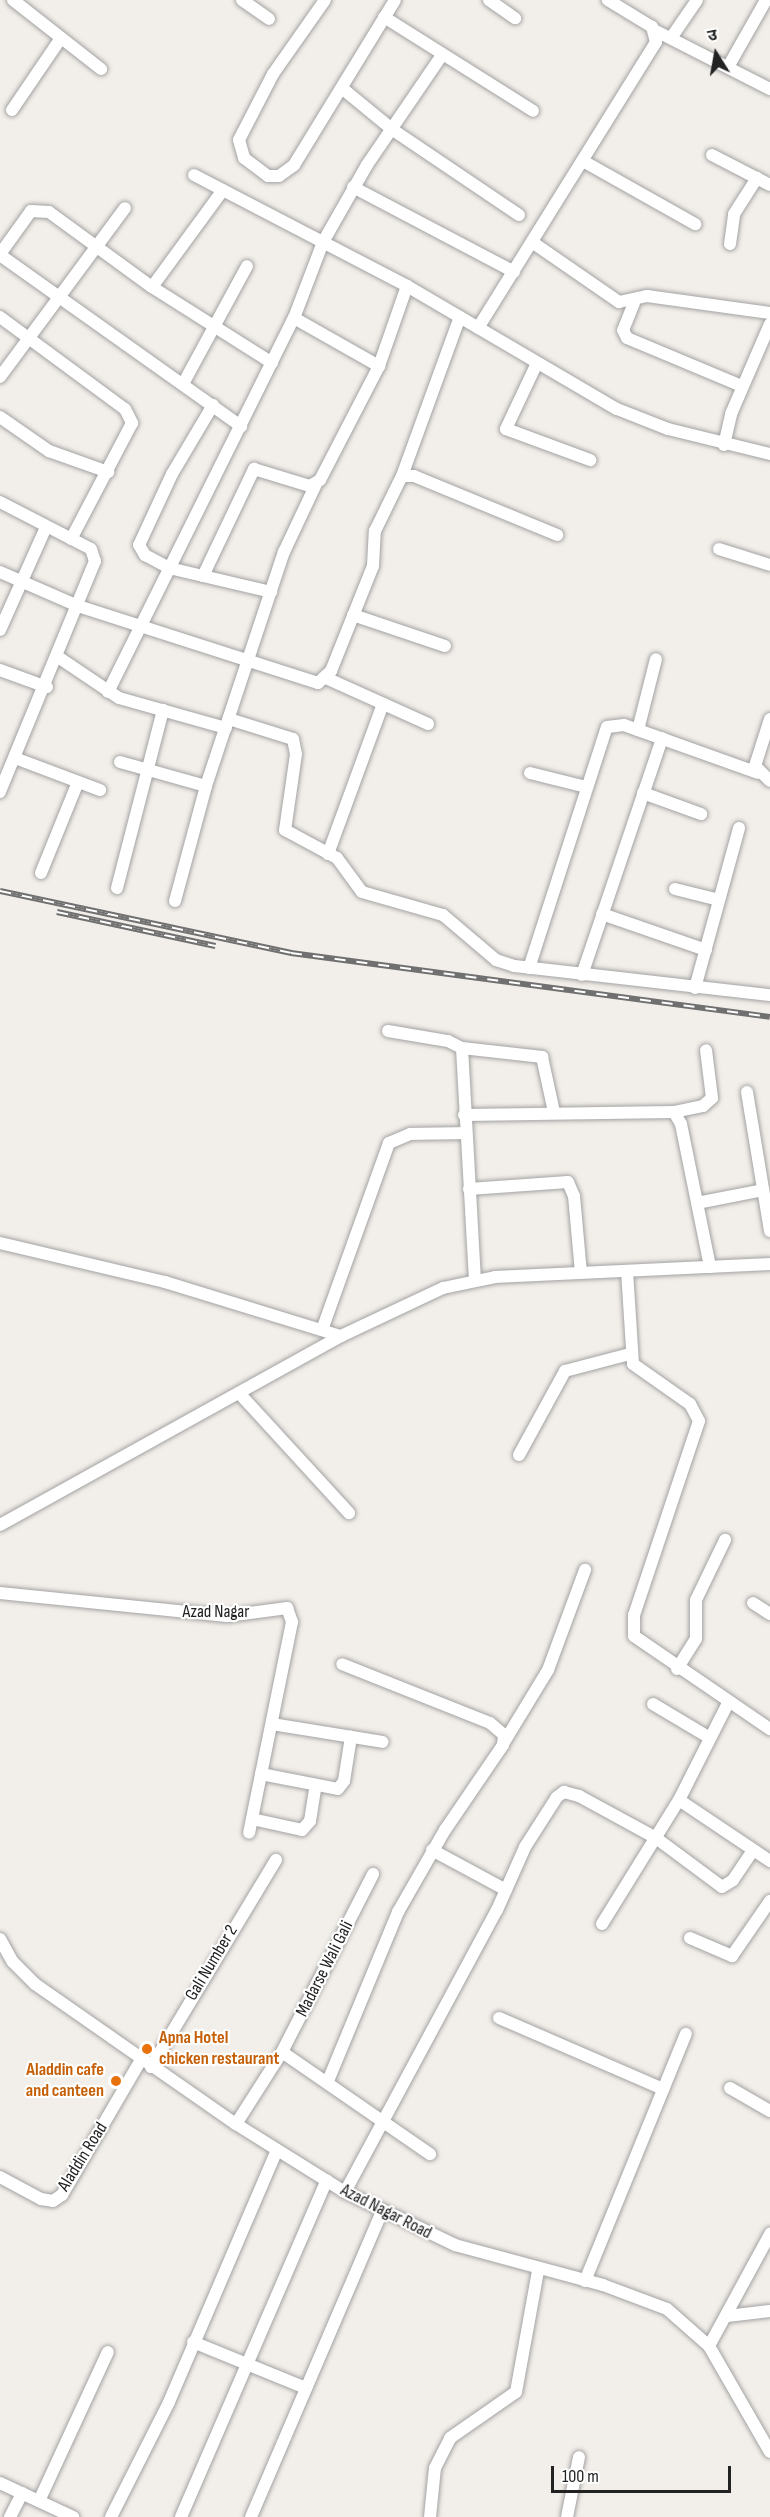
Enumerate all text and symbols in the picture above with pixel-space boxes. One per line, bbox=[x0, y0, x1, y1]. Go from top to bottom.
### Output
north arrow bbox=[686, 24, 746, 84]
text: उ bbox=[706, 26, 719, 46]
street label: Azad Nagar bbox=[183, 1601, 249, 1623]
street label: Madarse Wali Gali bbox=[292, 1918, 358, 2020]
street label: Gali Number 2 bbox=[181, 1921, 243, 2005]
place label: Apna Hotel chicken restaurant bbox=[159, 2028, 279, 2070]
marker: Apna Hotel chicken restaurant bbox=[140, 2042, 154, 2056]
place label: Aladdin cafe and canteen bbox=[26, 2060, 104, 2102]
marker: Aladdin cafe and canteen bbox=[109, 2074, 123, 2088]
street label: Aladdin Road bbox=[53, 2119, 113, 2195]
street label: Azad Nagar Road bbox=[337, 2180, 435, 2244]
scale bar bbox=[554, 2454, 734, 2492]
text: 100 m bbox=[562, 2466, 599, 2487]

